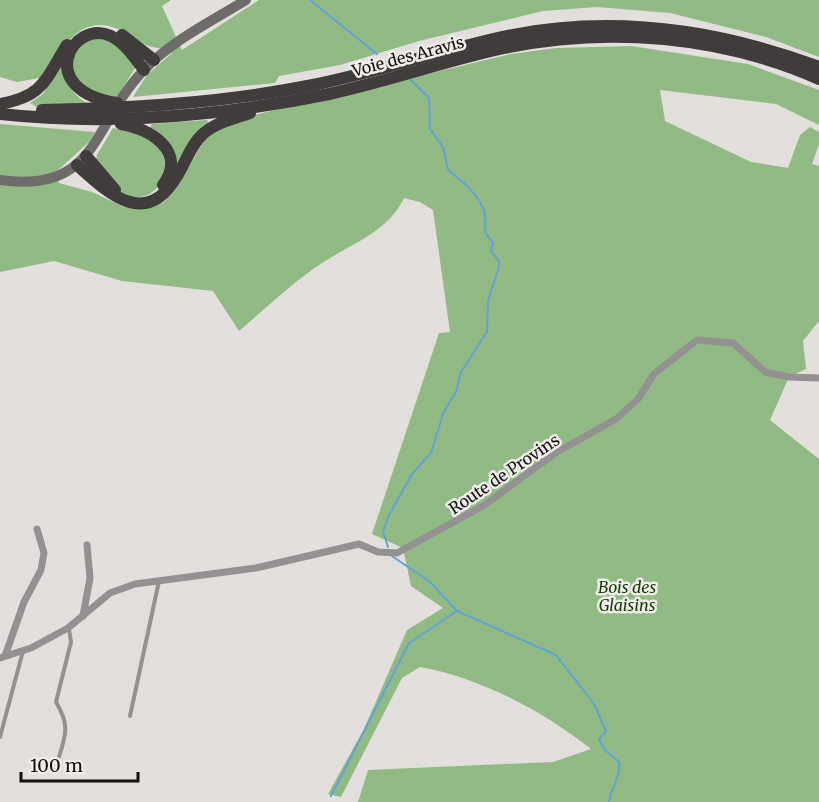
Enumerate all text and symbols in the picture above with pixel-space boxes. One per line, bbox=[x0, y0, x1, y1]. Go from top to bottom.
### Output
street label: Voie des Aravis bbox=[349, 31, 466, 81]
street label: Route de Provins bbox=[445, 429, 563, 518]
park label: Bois des Glaisins bbox=[598, 577, 656, 615]
scale bar bbox=[21, 745, 138, 783]
text: 100 m bbox=[30, 754, 83, 777]

